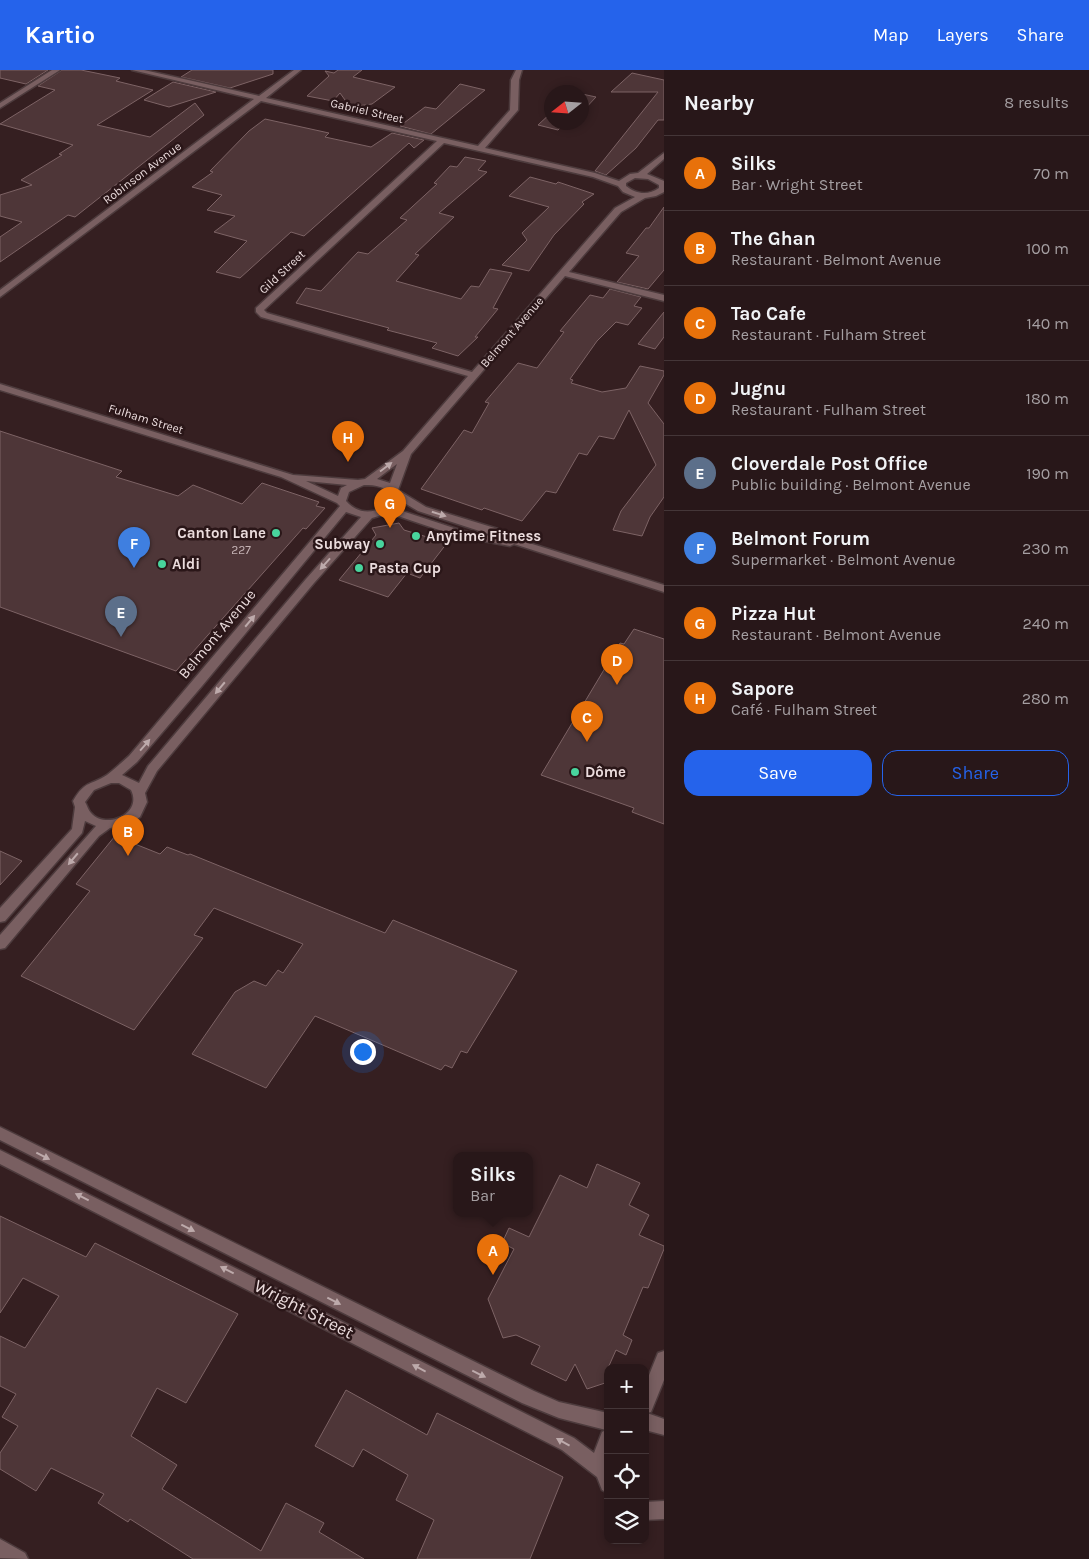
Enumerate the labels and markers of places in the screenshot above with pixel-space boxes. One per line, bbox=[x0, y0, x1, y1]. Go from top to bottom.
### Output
pin: H bbox=[332, 421, 364, 462]
pin: G bbox=[374, 487, 406, 528]
place label: Canton Lane bbox=[177, 524, 266, 542]
pin: F bbox=[118, 527, 150, 568]
marker: Canton Lane bbox=[270, 527, 282, 539]
place label: Anytime Fitness bbox=[426, 527, 541, 545]
marker: Anytime Fitness bbox=[410, 530, 422, 542]
place label: Subway bbox=[314, 535, 370, 553]
marker: Subway bbox=[374, 538, 386, 550]
place label: Aldi bbox=[172, 555, 200, 573]
marker: Aldi bbox=[156, 558, 168, 570]
place label: Pasta Cup bbox=[369, 559, 441, 577]
marker: Pasta Cup bbox=[353, 562, 365, 574]
pin: E bbox=[105, 596, 137, 637]
pin: D bbox=[601, 644, 633, 685]
pin: C bbox=[571, 701, 603, 742]
place label: Dôme bbox=[585, 763, 626, 781]
marker: Dôme bbox=[569, 766, 581, 778]
pin: B bbox=[112, 815, 144, 856]
pin: A bbox=[477, 1234, 509, 1275]

